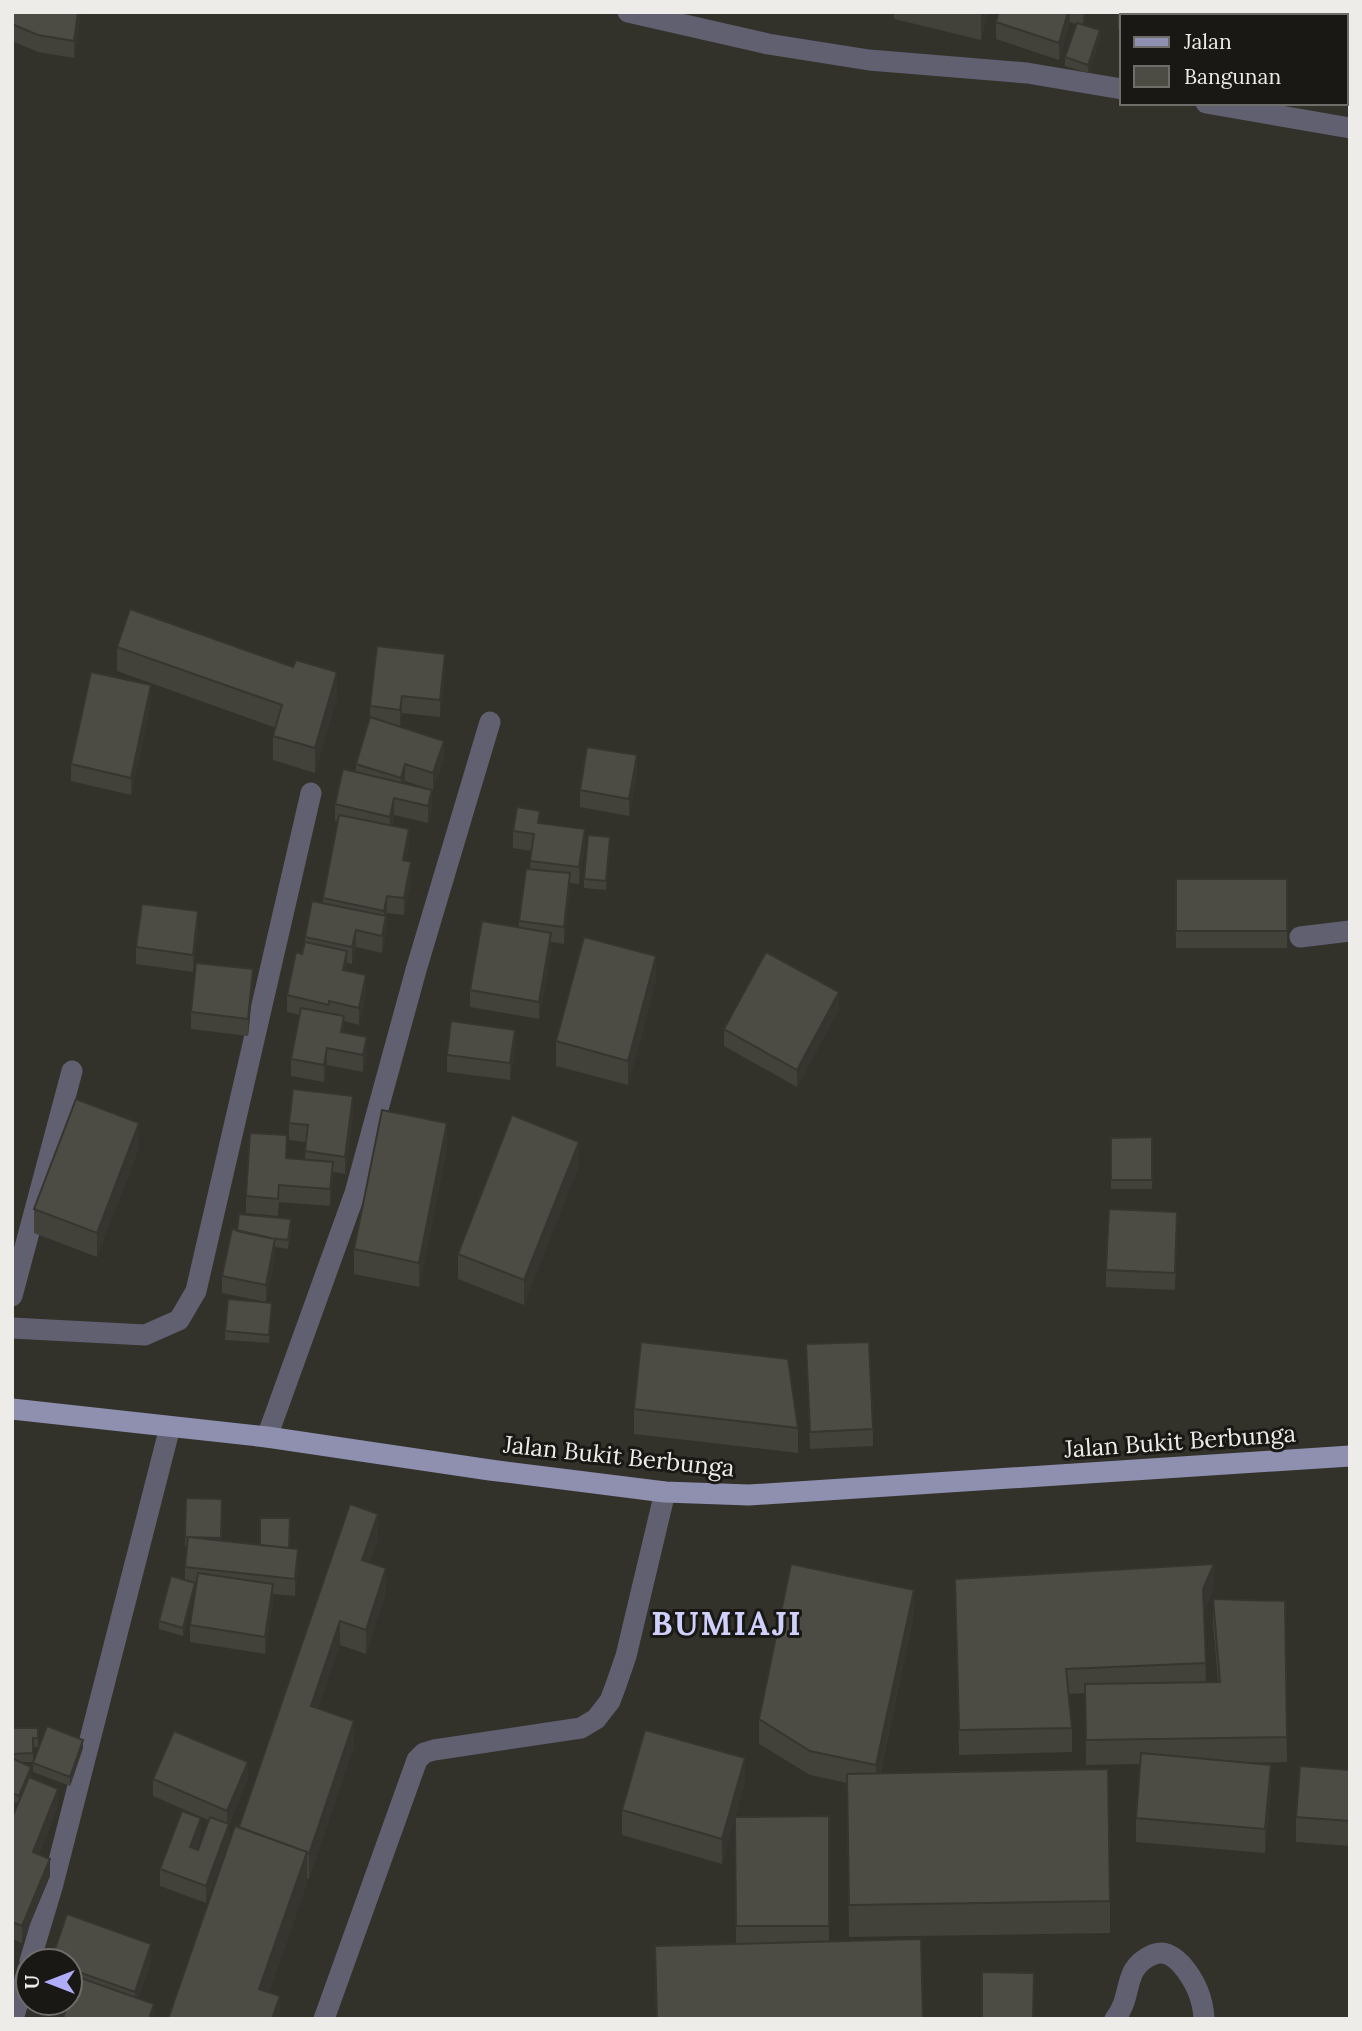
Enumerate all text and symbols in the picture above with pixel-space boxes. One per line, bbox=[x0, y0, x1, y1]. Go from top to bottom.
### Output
legend bbox=[1120, 14, 1348, 105]
text: Jalan bbox=[1183, 28, 1232, 55]
text: Bangunan bbox=[1184, 63, 1281, 90]
street label: Jalan Bukit Berbunga bbox=[1062, 1417, 1297, 1465]
street label: Jalan Bukit Berbunga bbox=[501, 1428, 736, 1484]
district label: BUMIAJI bbox=[651, 1603, 803, 1644]
north arrow bbox=[14, 1947, 84, 2017]
text: U bbox=[20, 1975, 44, 1989]

